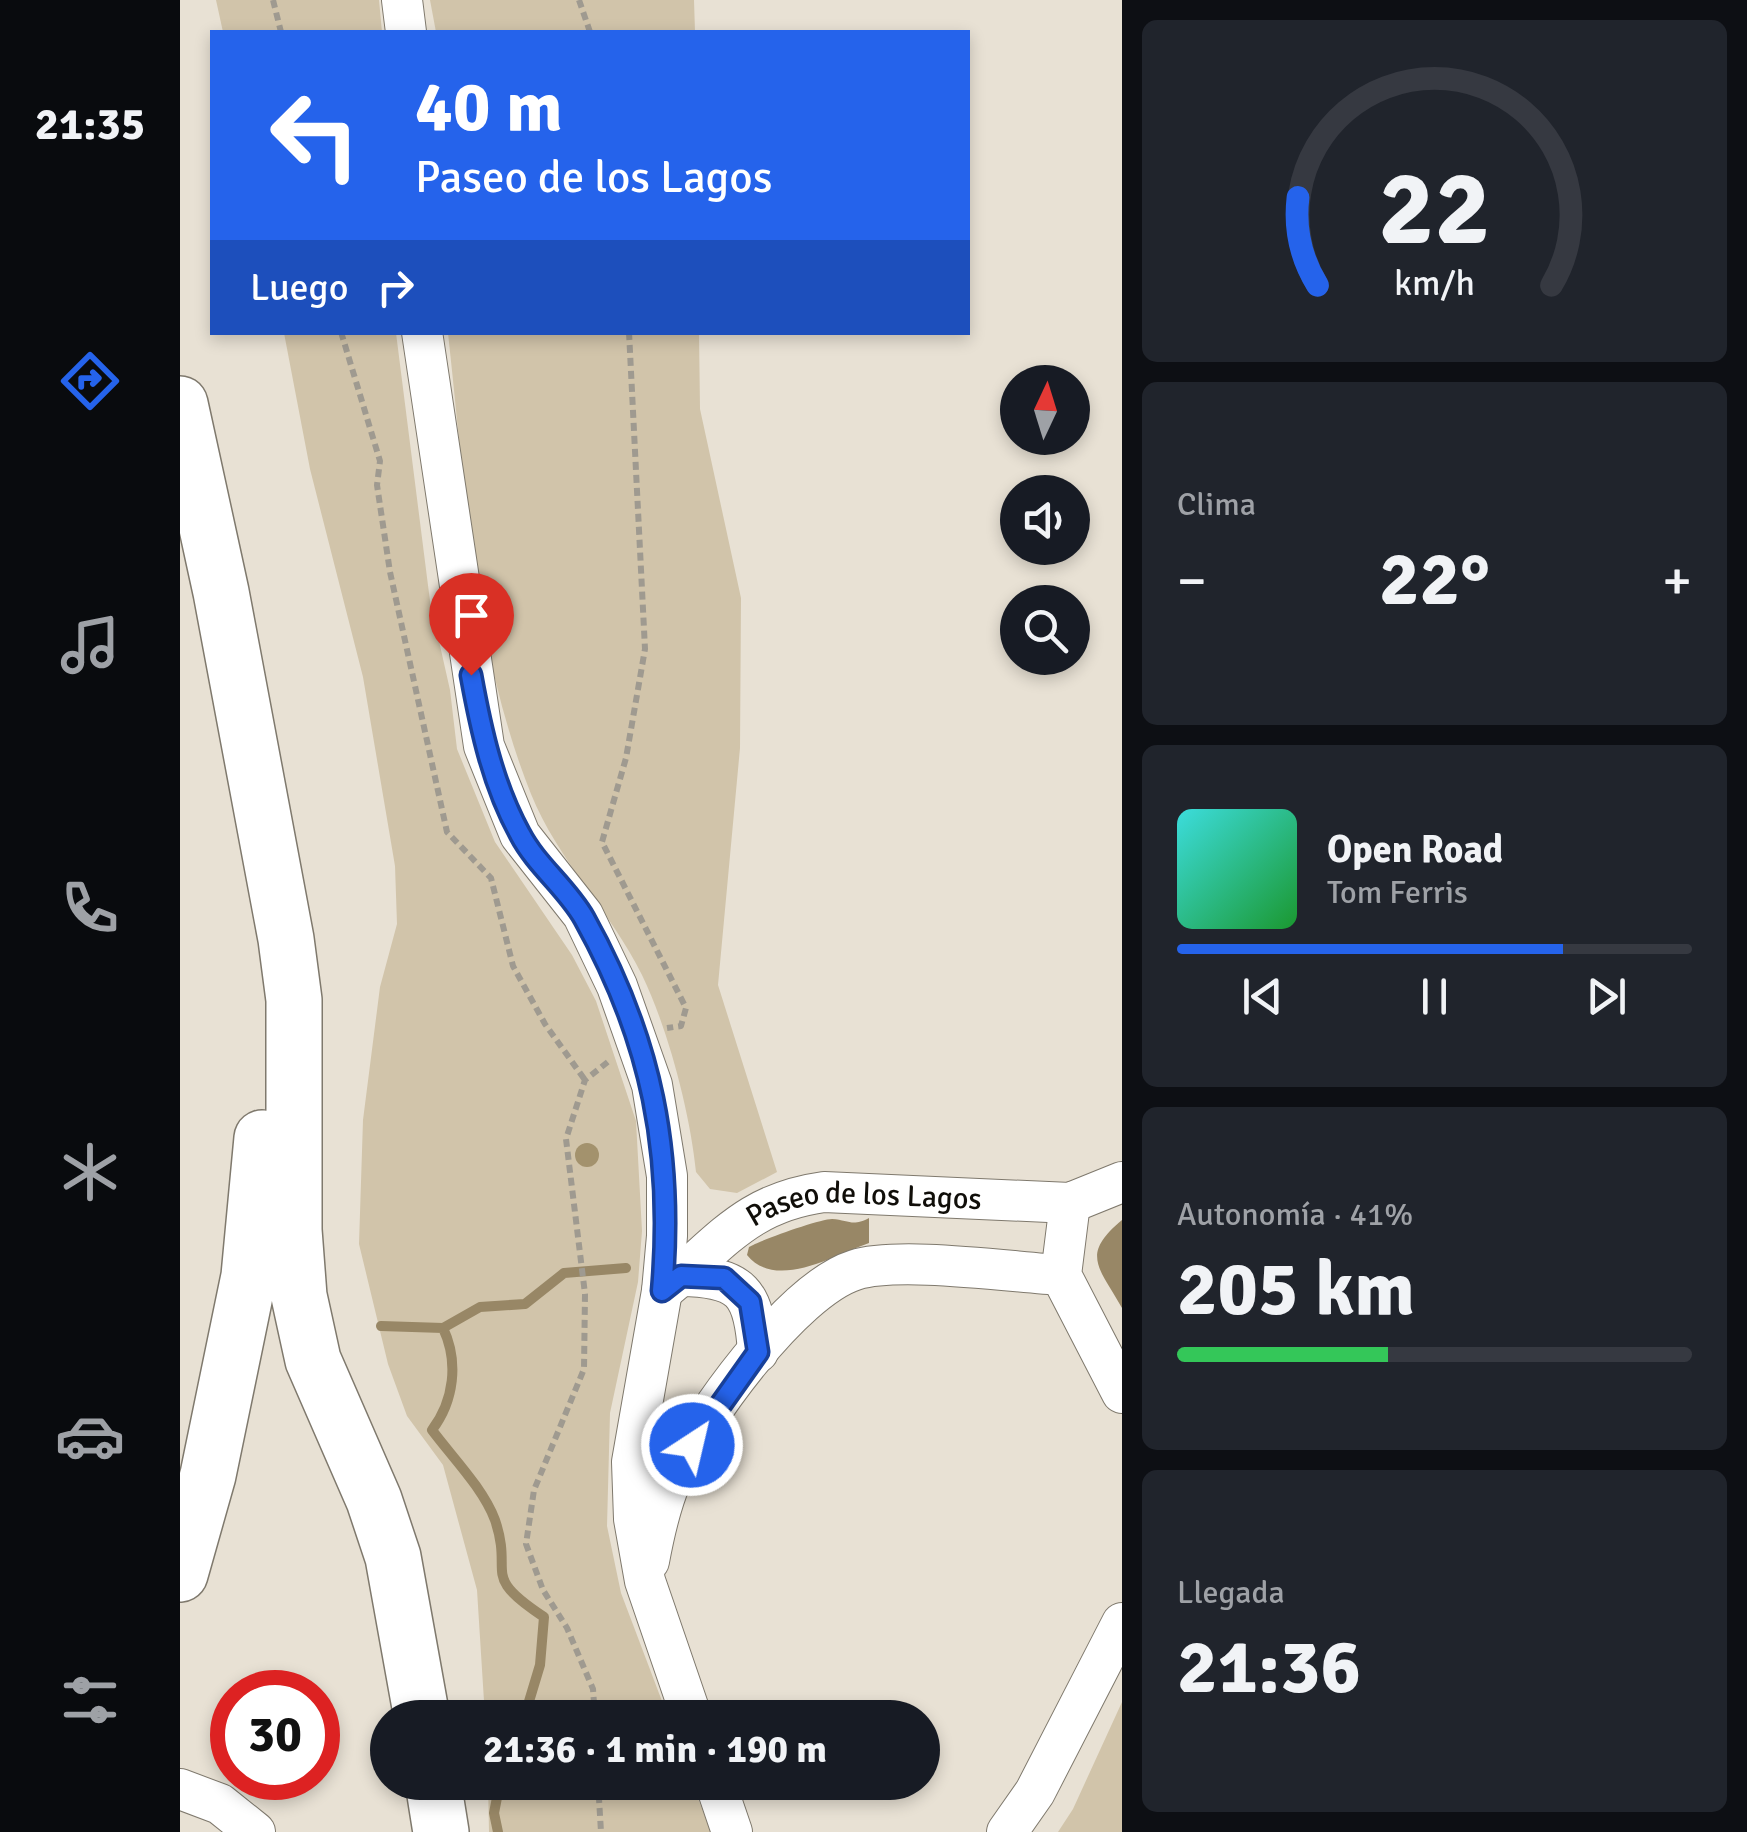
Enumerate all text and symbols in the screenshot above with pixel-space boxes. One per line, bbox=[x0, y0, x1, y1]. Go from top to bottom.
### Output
text: 40 m bbox=[415, 64, 563, 150]
icon: left bbox=[250, 70, 380, 200]
text: 21:35 bbox=[35, 97, 145, 152]
text: 22 bbox=[1378, 145, 1491, 273]
text: Paseo de los Lagos bbox=[415, 150, 772, 205]
icon: right bbox=[368, 260, 423, 315]
text: km/h bbox=[1394, 261, 1475, 305]
text: Luego bbox=[250, 264, 348, 311]
icon: directions bbox=[55, 346, 125, 416]
north arrow bbox=[1000, 365, 1090, 455]
map controls bbox=[1000, 365, 1090, 675]
button: sound bbox=[1000, 475, 1090, 565]
text: Clima bbox=[1177, 485, 1256, 524]
text: 22° bbox=[1379, 533, 1490, 626]
text: − bbox=[1177, 547, 1207, 615]
text: + bbox=[1662, 547, 1692, 615]
pin bbox=[429, 573, 514, 676]
button: search bbox=[1000, 585, 1090, 675]
icon: arrive bbox=[444, 588, 499, 643]
icon: music bbox=[55, 610, 125, 680]
text: Open Road bbox=[1327, 826, 1503, 873]
icon: phone bbox=[55, 873, 125, 943]
text: Tom Ferris bbox=[1327, 873, 1468, 912]
icon: previous bbox=[1235, 969, 1290, 1024]
icon: pause bbox=[1407, 969, 1462, 1024]
icon: next bbox=[1579, 969, 1634, 1024]
icon: climate bbox=[55, 1137, 125, 1207]
street label: Paseo de los Lagos bbox=[739, 1174, 982, 1235]
text: Autonomía · 41% bbox=[1177, 1195, 1413, 1234]
text: 205 km bbox=[1177, 1243, 1415, 1336]
position arrow bbox=[640, 1393, 744, 1497]
icon: car bbox=[55, 1401, 125, 1471]
text: Llegada bbox=[1177, 1573, 1285, 1612]
text: 21:36 bbox=[1177, 1621, 1361, 1714]
icon: filters bbox=[55, 1665, 125, 1735]
speed limit sign: 30 bbox=[210, 1670, 340, 1800]
text: 21:36 · 1 min · 190 m bbox=[483, 1726, 827, 1773]

